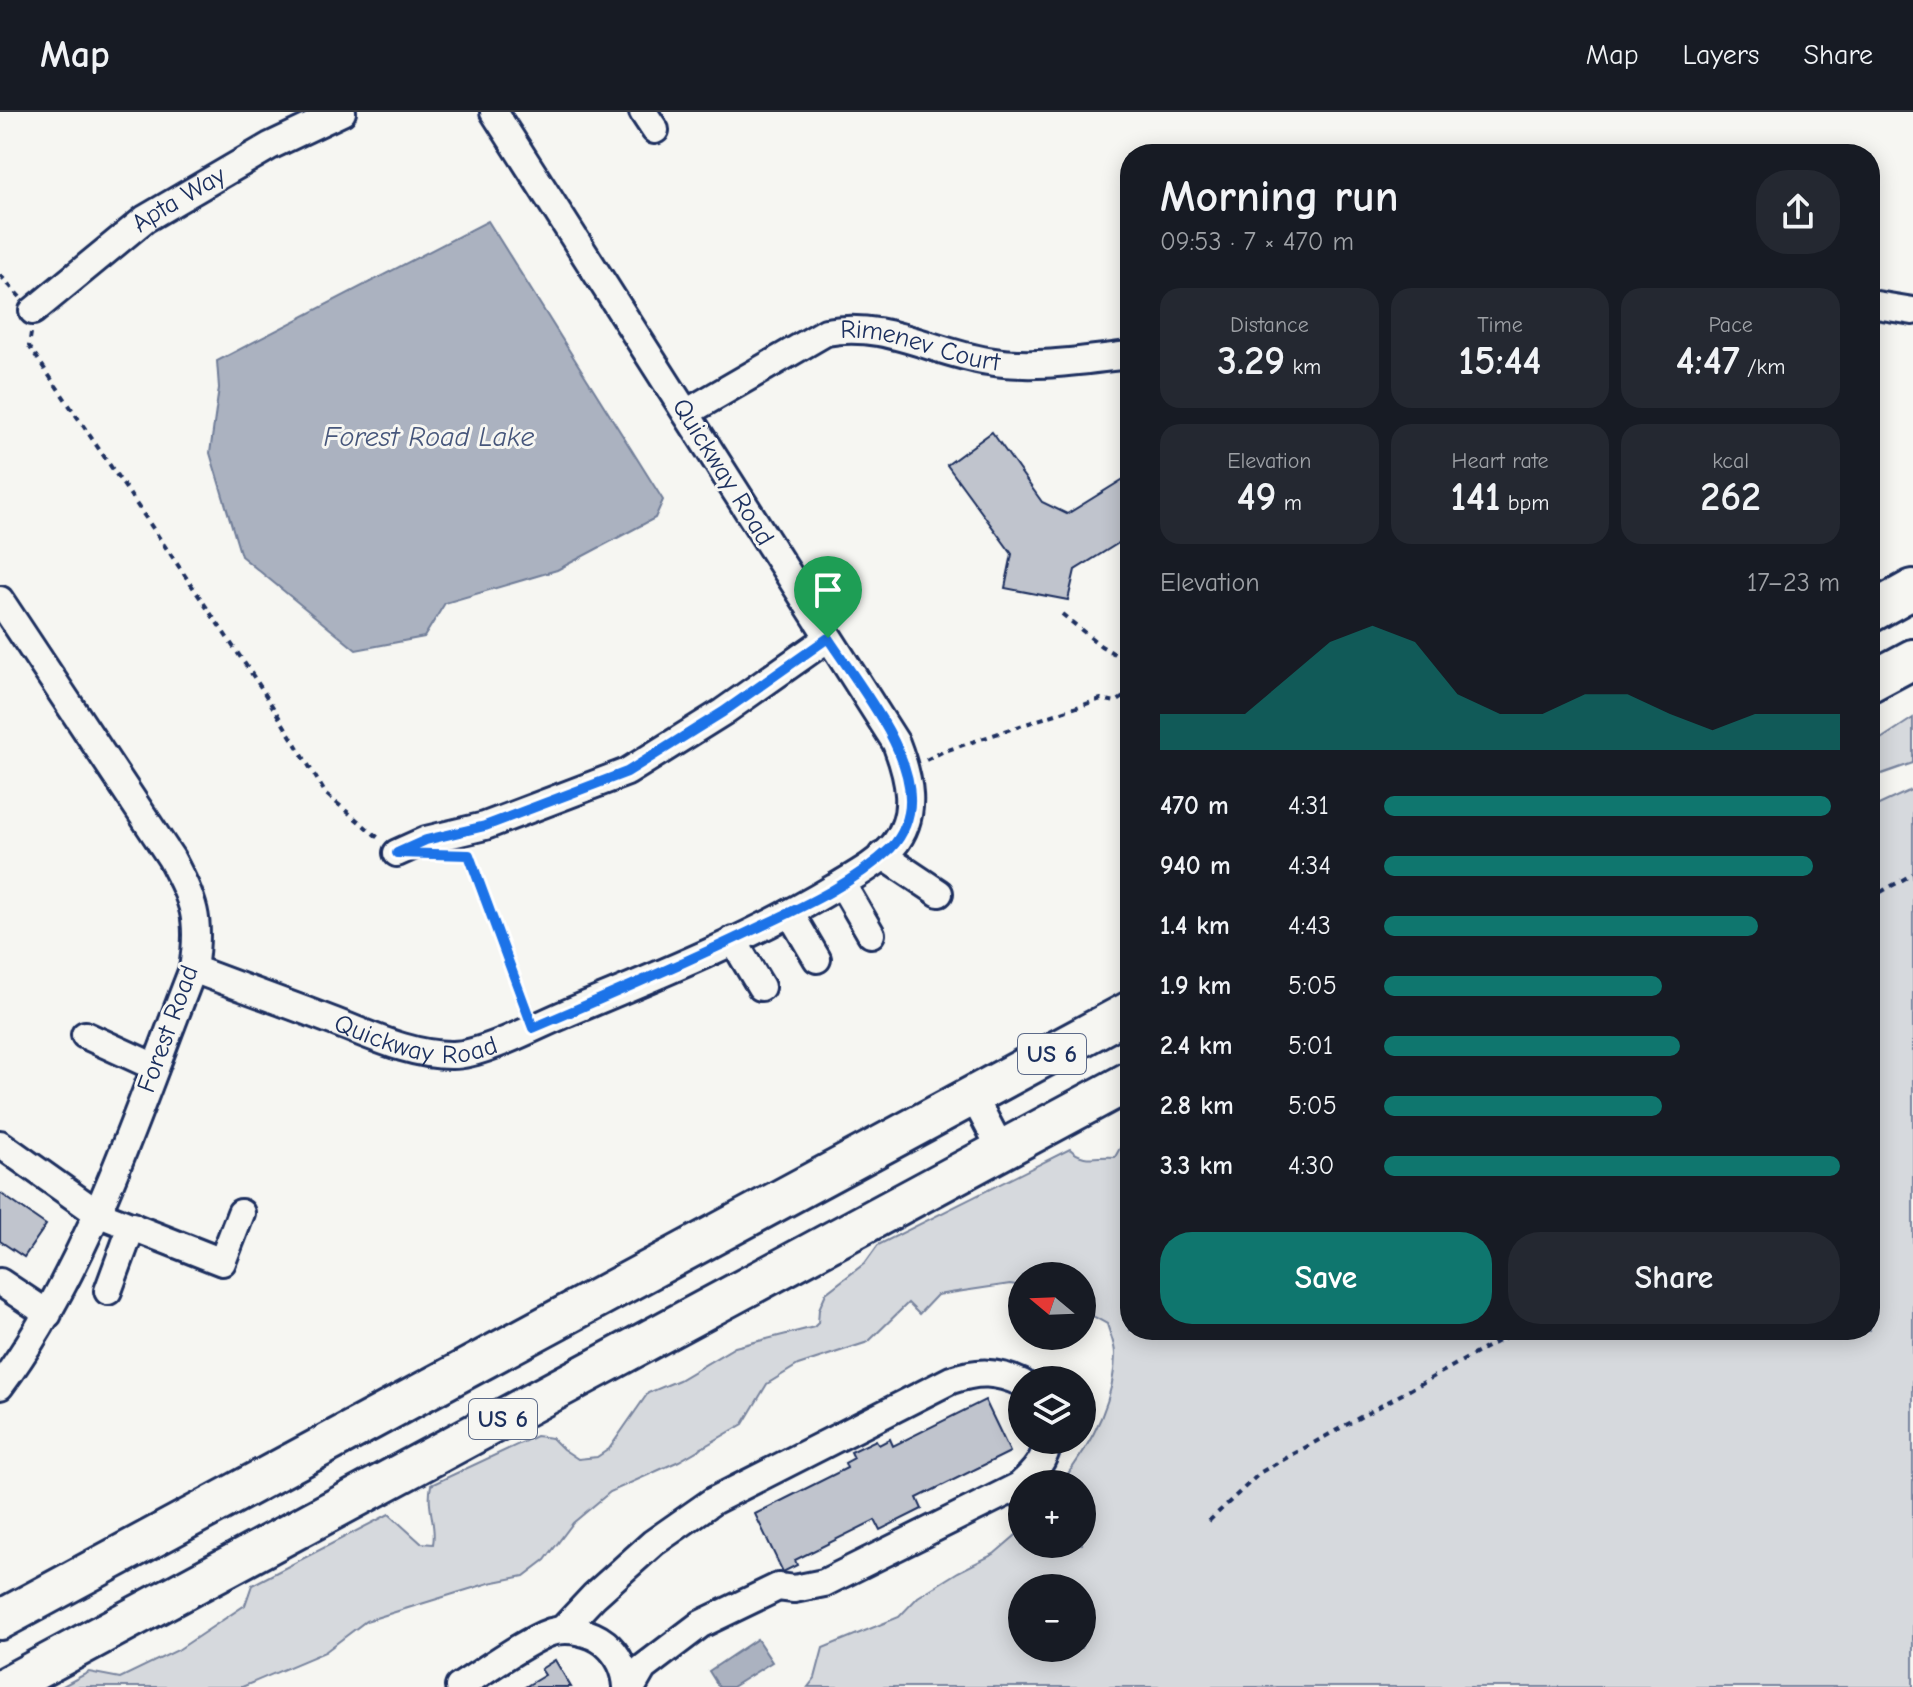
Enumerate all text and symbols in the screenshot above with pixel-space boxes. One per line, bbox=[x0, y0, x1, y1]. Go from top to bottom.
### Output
text: Map bbox=[40, 33, 110, 77]
text: Map bbox=[1586, 39, 1639, 71]
text: Layers bbox=[1683, 39, 1759, 71]
text: Share bbox=[1803, 39, 1873, 71]
street label: Apta Way bbox=[126, 160, 231, 239]
button: share bbox=[1756, 170, 1840, 254]
text: Morning run bbox=[1160, 171, 1399, 222]
text: 09:53 · 7 × 470 m bbox=[1160, 227, 1354, 257]
text: Distance bbox=[1230, 312, 1309, 338]
text: Time bbox=[1477, 312, 1523, 338]
text: Pace bbox=[1708, 312, 1753, 338]
street label: Rimenev Court bbox=[840, 315, 1003, 378]
text: 3.29 bbox=[1217, 338, 1285, 384]
text: 15:44 bbox=[1459, 338, 1541, 384]
text: 4:47 bbox=[1676, 338, 1740, 384]
text: km bbox=[1285, 354, 1321, 380]
text: /km bbox=[1740, 354, 1785, 380]
street label: Quickway Road bbox=[666, 393, 780, 551]
water label: Forest Road Lake bbox=[324, 421, 534, 453]
text: Elevation bbox=[1227, 448, 1311, 474]
text: Heart rate bbox=[1451, 448, 1548, 474]
text: kcal bbox=[1712, 448, 1749, 474]
text: 49 bbox=[1237, 474, 1276, 520]
text: 141 bbox=[1451, 474, 1500, 520]
text: 262 bbox=[1700, 474, 1761, 520]
text: m bbox=[1276, 490, 1302, 516]
text: bpm bbox=[1500, 490, 1549, 516]
pin bbox=[794, 556, 862, 638]
icon: arrive bbox=[806, 568, 850, 612]
text: Elevation bbox=[1160, 568, 1260, 598]
text: 17–23 m bbox=[1747, 568, 1840, 598]
text: 470 m bbox=[1160, 791, 1229, 821]
text: 4:31 bbox=[1288, 791, 1329, 821]
text: 940 m bbox=[1160, 851, 1231, 881]
text: 4:34 bbox=[1288, 851, 1331, 881]
text: 1.4 km bbox=[1160, 911, 1230, 941]
text: 4:43 bbox=[1288, 911, 1331, 941]
street label: Forest Road bbox=[131, 961, 205, 1097]
text: 1.9 km bbox=[1160, 971, 1231, 1001]
text: 5:05 bbox=[1288, 971, 1337, 1001]
street label: Quickway Road bbox=[330, 1008, 501, 1070]
text: 2.4 km bbox=[1160, 1031, 1232, 1061]
text: 5:01 bbox=[1288, 1031, 1333, 1061]
road number: US 6 bbox=[1018, 1034, 1086, 1074]
text: 2.8 km bbox=[1160, 1091, 1234, 1121]
text: 5:05 bbox=[1288, 1091, 1337, 1121]
text: 3.3 km bbox=[1160, 1151, 1233, 1181]
text: 4:30 bbox=[1288, 1151, 1334, 1181]
button: Save bbox=[1160, 1232, 1492, 1324]
button: Share bbox=[1508, 1232, 1840, 1324]
north arrow bbox=[1008, 1262, 1096, 1350]
map controls bbox=[1008, 1262, 1096, 1662]
button: layers bbox=[1008, 1366, 1096, 1454]
road number: US 6 bbox=[469, 1399, 537, 1439]
button: + bbox=[1008, 1470, 1096, 1558]
button: − bbox=[1008, 1574, 1096, 1662]

